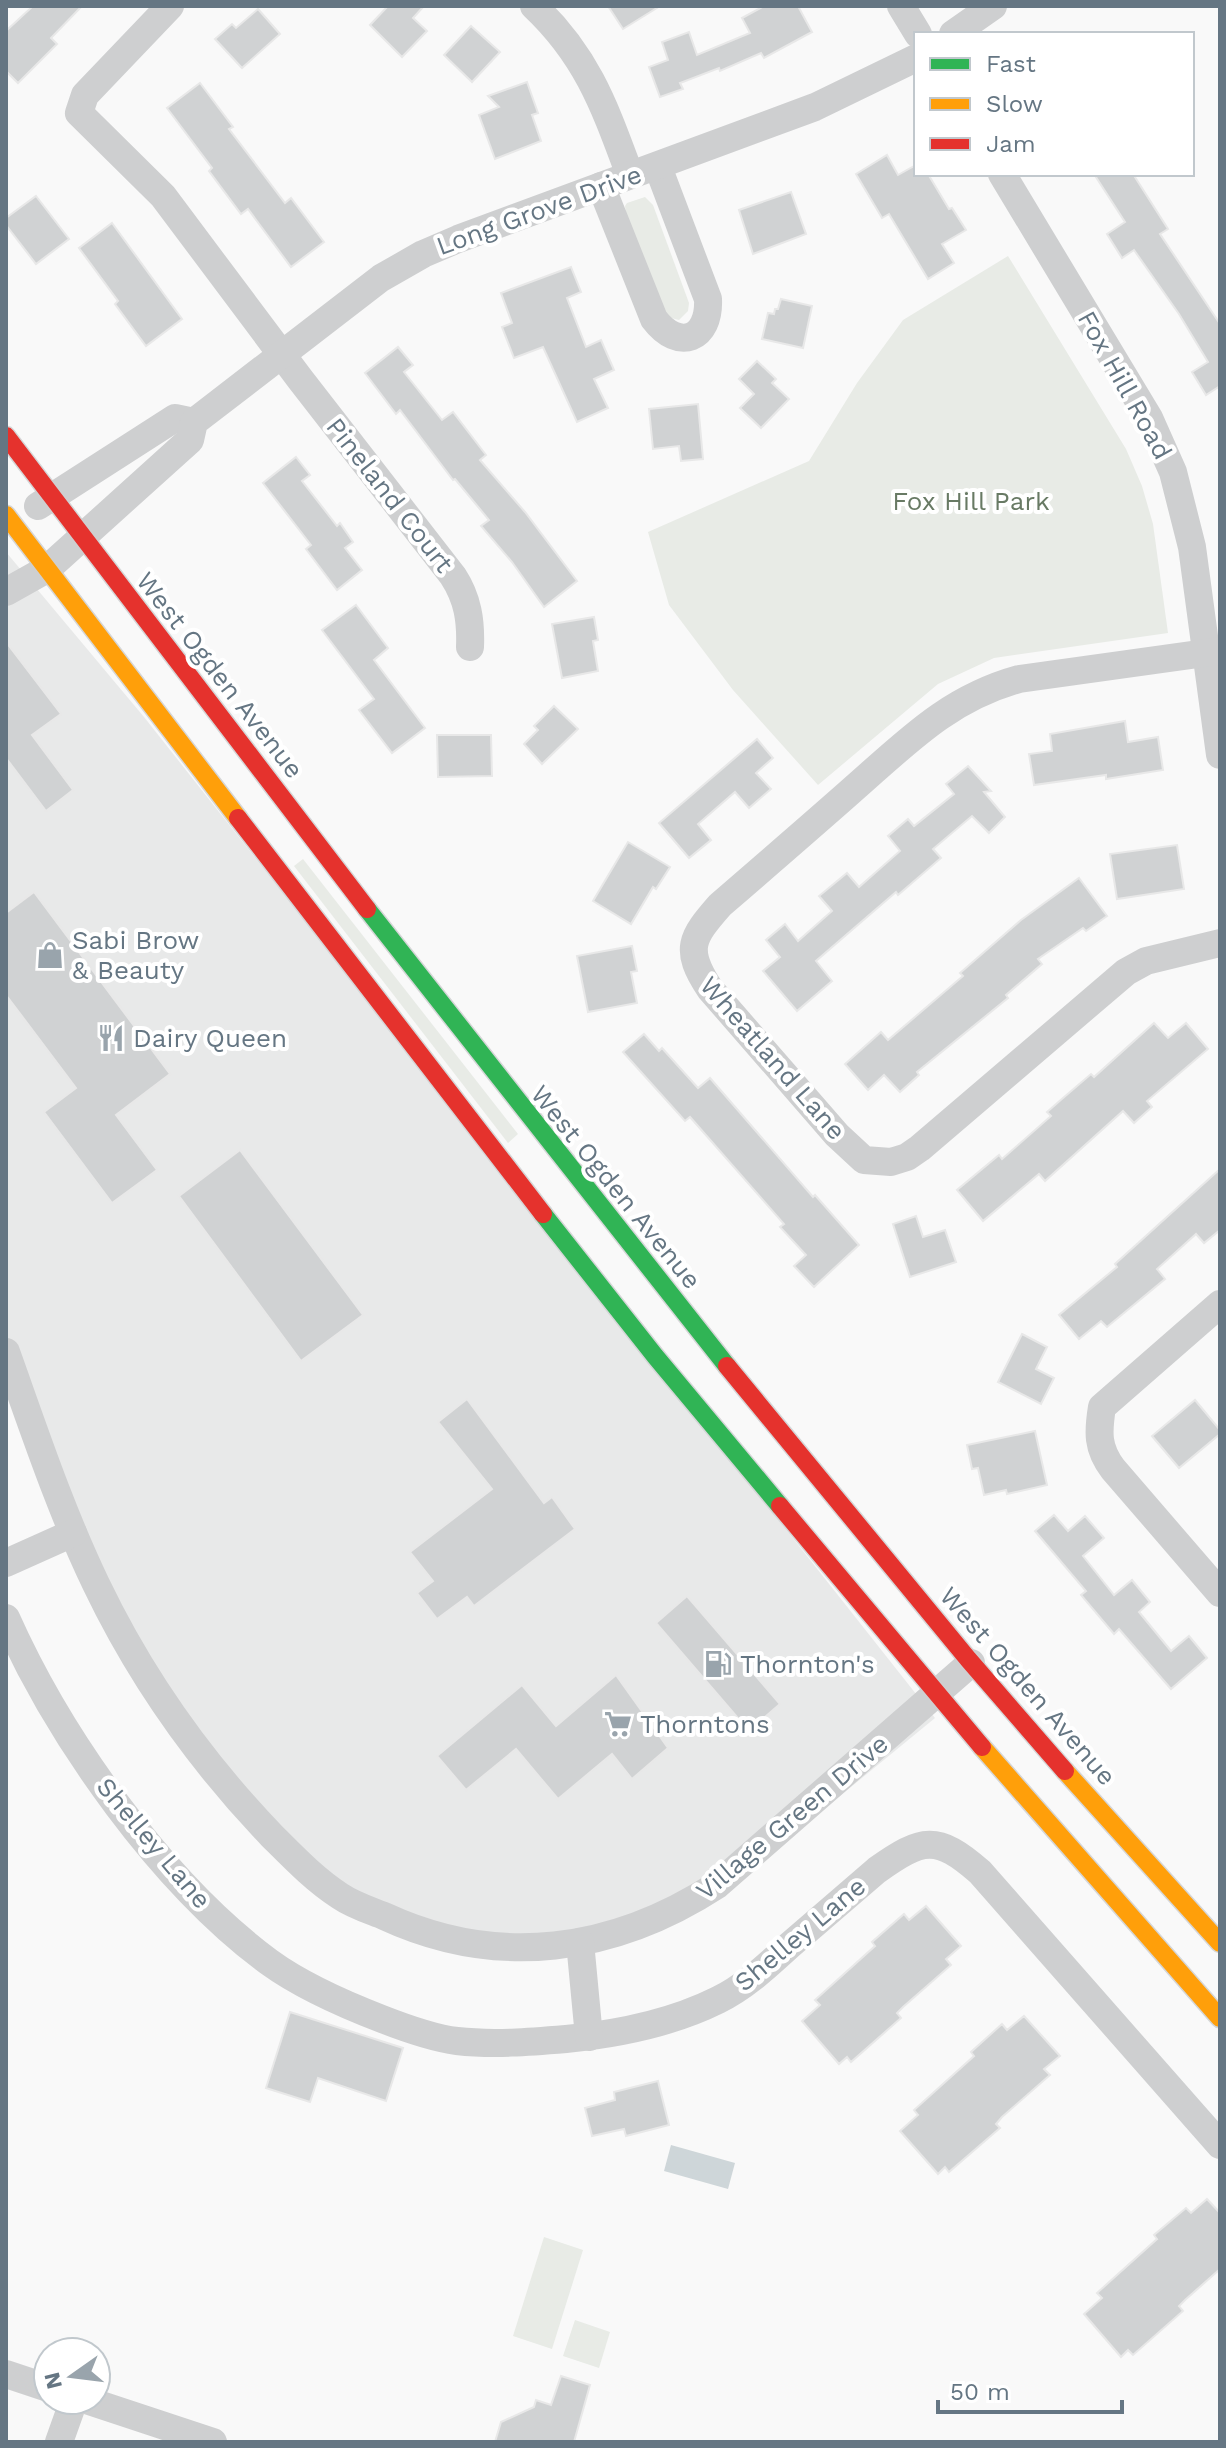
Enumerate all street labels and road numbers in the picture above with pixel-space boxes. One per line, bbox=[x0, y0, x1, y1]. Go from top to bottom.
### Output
street label: Long Grove Drive bbox=[432, 159, 646, 261]
street label: Fox Hill Road bbox=[1072, 306, 1178, 464]
street label: Pineland Court bbox=[320, 412, 460, 578]
street label: West Ogden Avenue bbox=[130, 566, 310, 784]
street label: Wheatland Lane bbox=[694, 970, 852, 1146]
street label: West Ogden Avenue bbox=[525, 1079, 707, 1295]
street label: West Ogden Avenue bbox=[934, 1581, 1122, 1791]
street label: Village Green Drive bbox=[690, 1728, 894, 1906]
street label: Shelley Lane bbox=[91, 1772, 217, 1914]
street label: Shelley Lane bbox=[729, 1871, 871, 1997]

